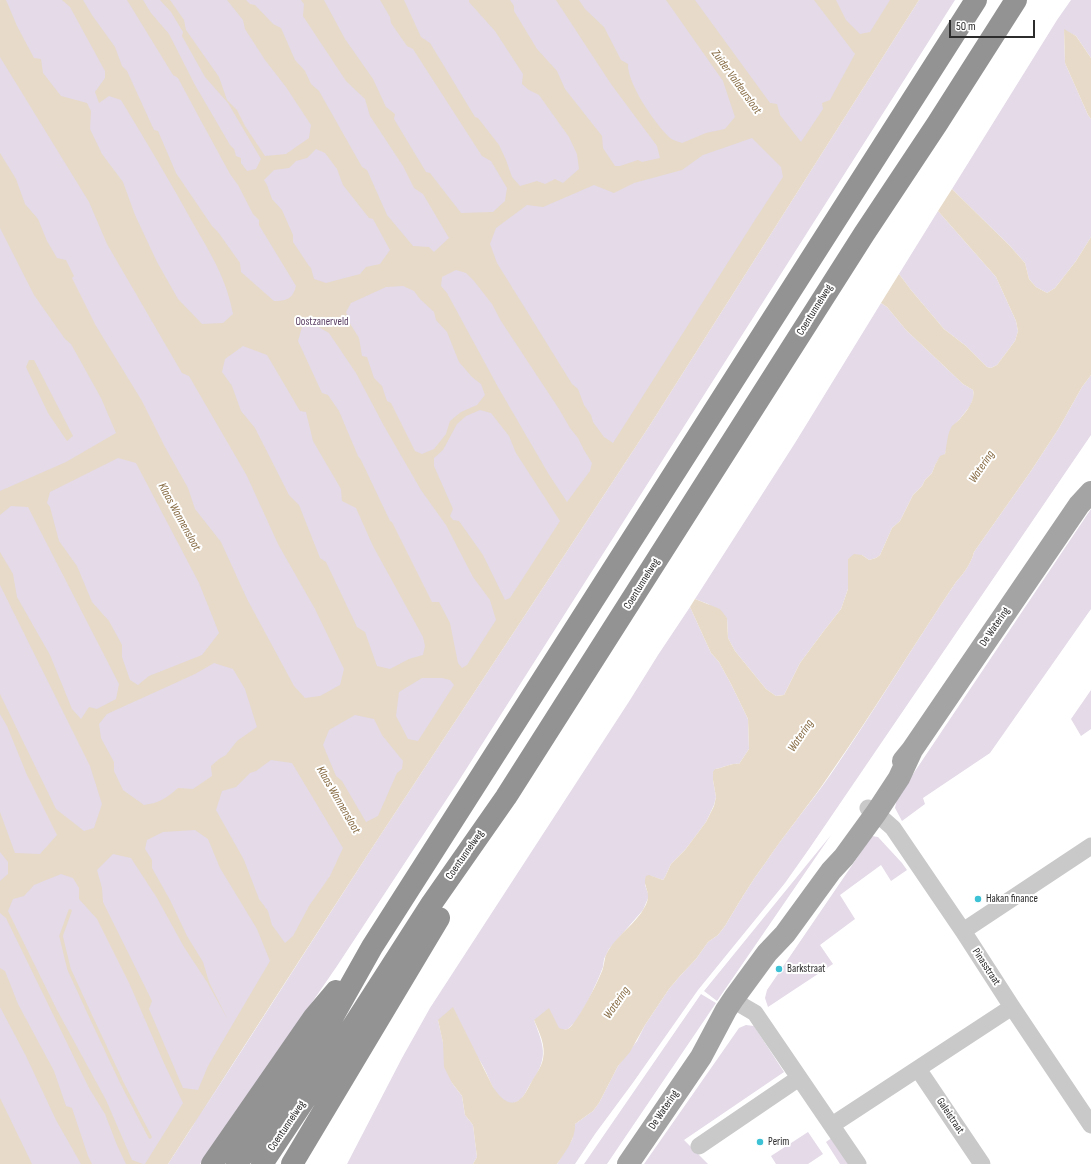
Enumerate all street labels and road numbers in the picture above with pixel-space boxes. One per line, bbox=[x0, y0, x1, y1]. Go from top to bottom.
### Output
street label: Coentunnelweg bbox=[794, 282, 836, 338]
street label: Coentunnelweg bbox=[621, 556, 663, 612]
street label: De Watering bbox=[977, 605, 1013, 649]
street label: Coentunnelweg bbox=[443, 828, 487, 882]
street label: Pinasstraat bbox=[969, 946, 1003, 988]
street label: De Watering bbox=[646, 1088, 682, 1132]
street label: Galeistraat bbox=[933, 1096, 967, 1136]
street label: Coentunnelweg bbox=[265, 1098, 309, 1154]

